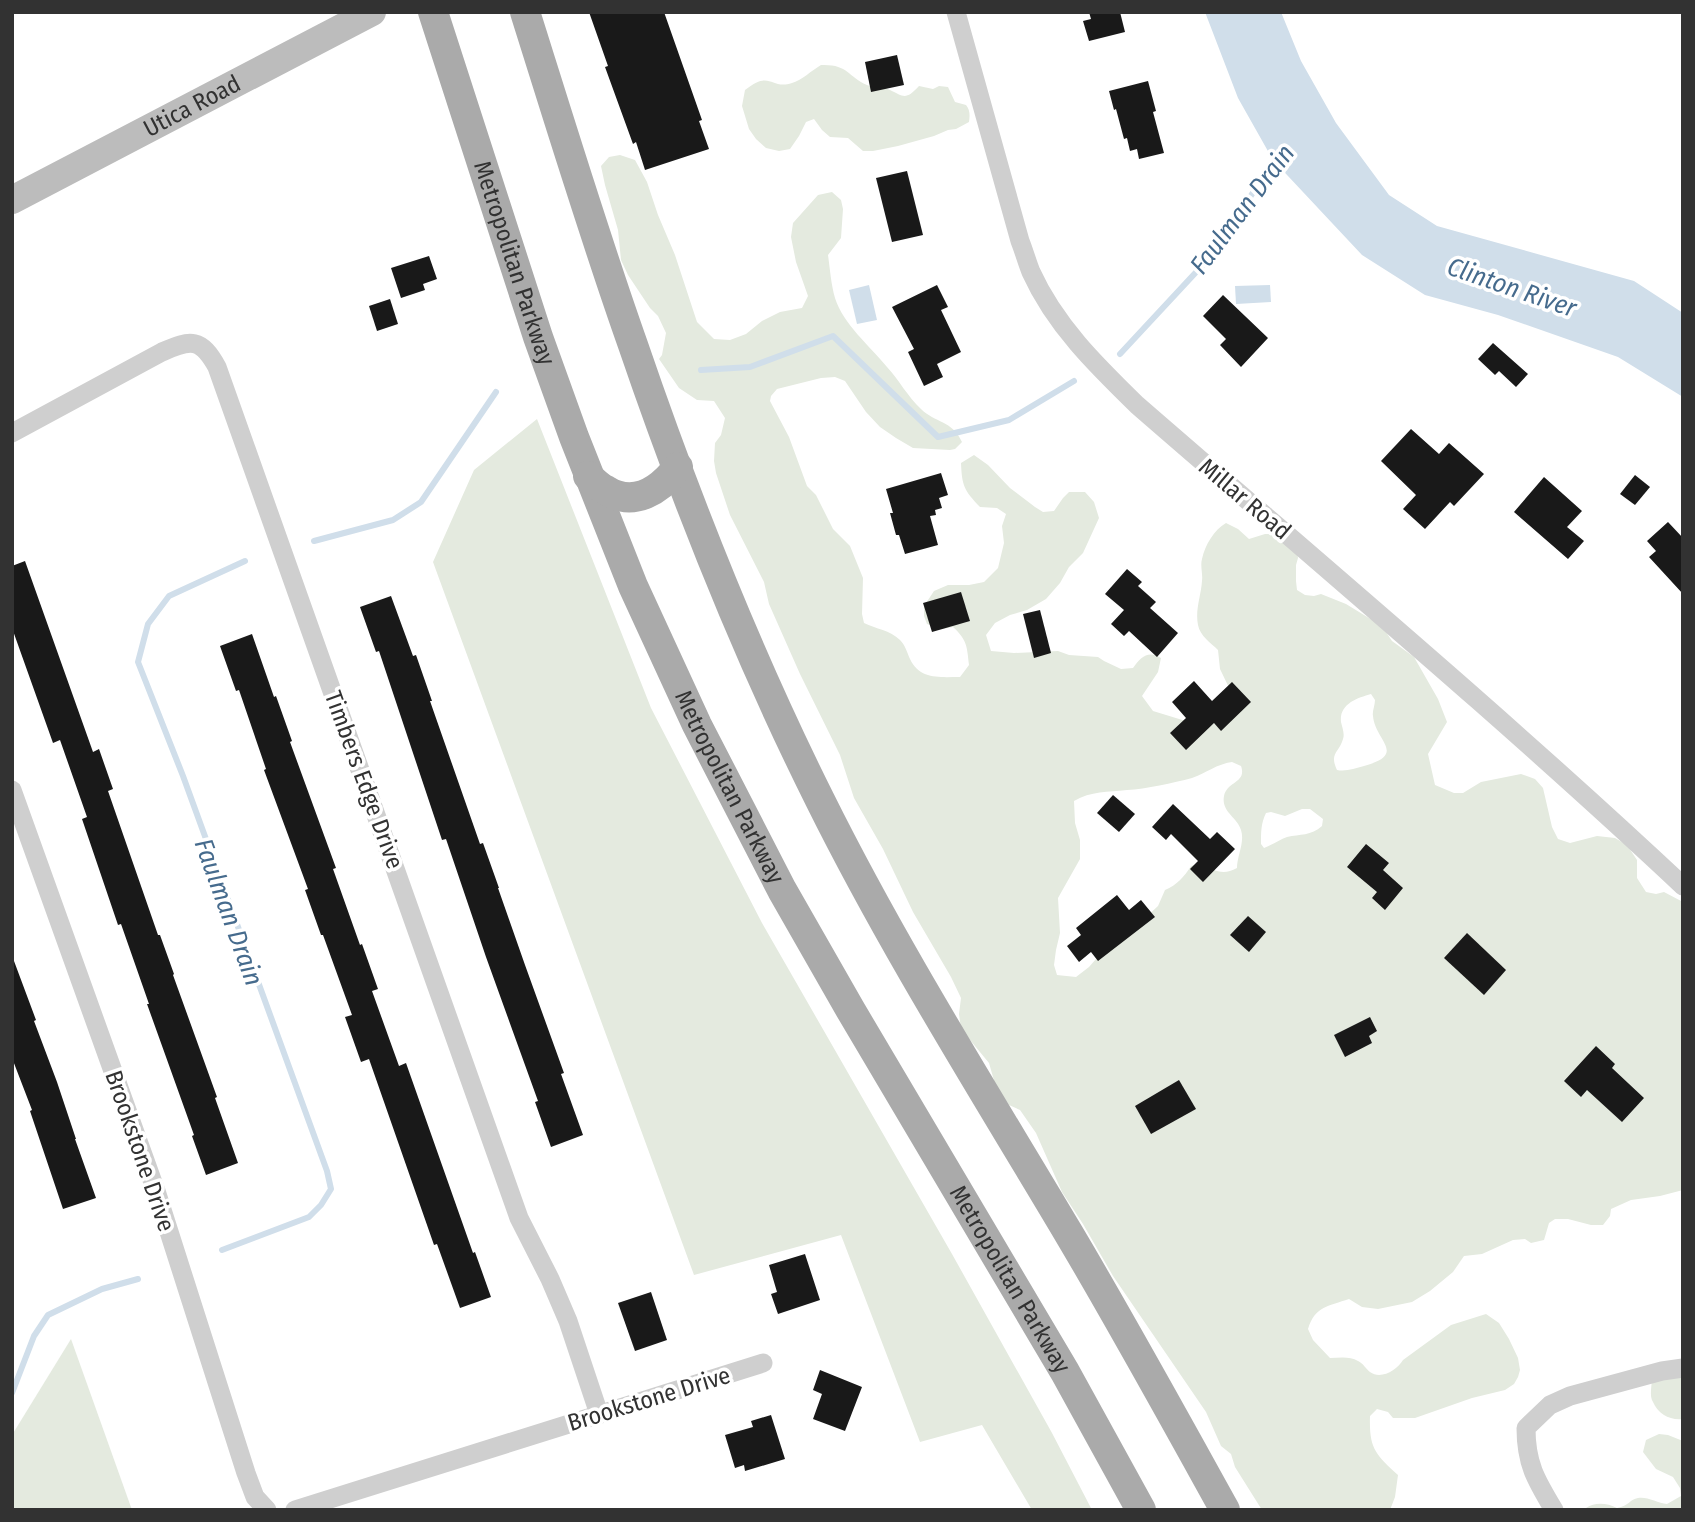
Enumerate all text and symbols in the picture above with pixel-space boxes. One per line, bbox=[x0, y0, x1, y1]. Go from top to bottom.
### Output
street label: Utica Road bbox=[139, 69, 245, 143]
water label: Faulman Drain bbox=[1184, 138, 1301, 280]
street label: Metropolitan Parkway bbox=[468, 158, 561, 369]
water label: Clinton River bbox=[1443, 251, 1581, 324]
street label: Millar Road bbox=[1193, 453, 1297, 545]
street label: Metropolitan Parkway bbox=[669, 686, 790, 888]
street label: Timbers Edge Drive bbox=[319, 687, 409, 873]
water label: Faulman Drain bbox=[188, 834, 269, 990]
street label: Brookstone Drive bbox=[99, 1067, 181, 1235]
street label: Metropolitan Parkway bbox=[944, 1181, 1077, 1378]
street label: Brookstone Drive bbox=[564, 1361, 734, 1437]

